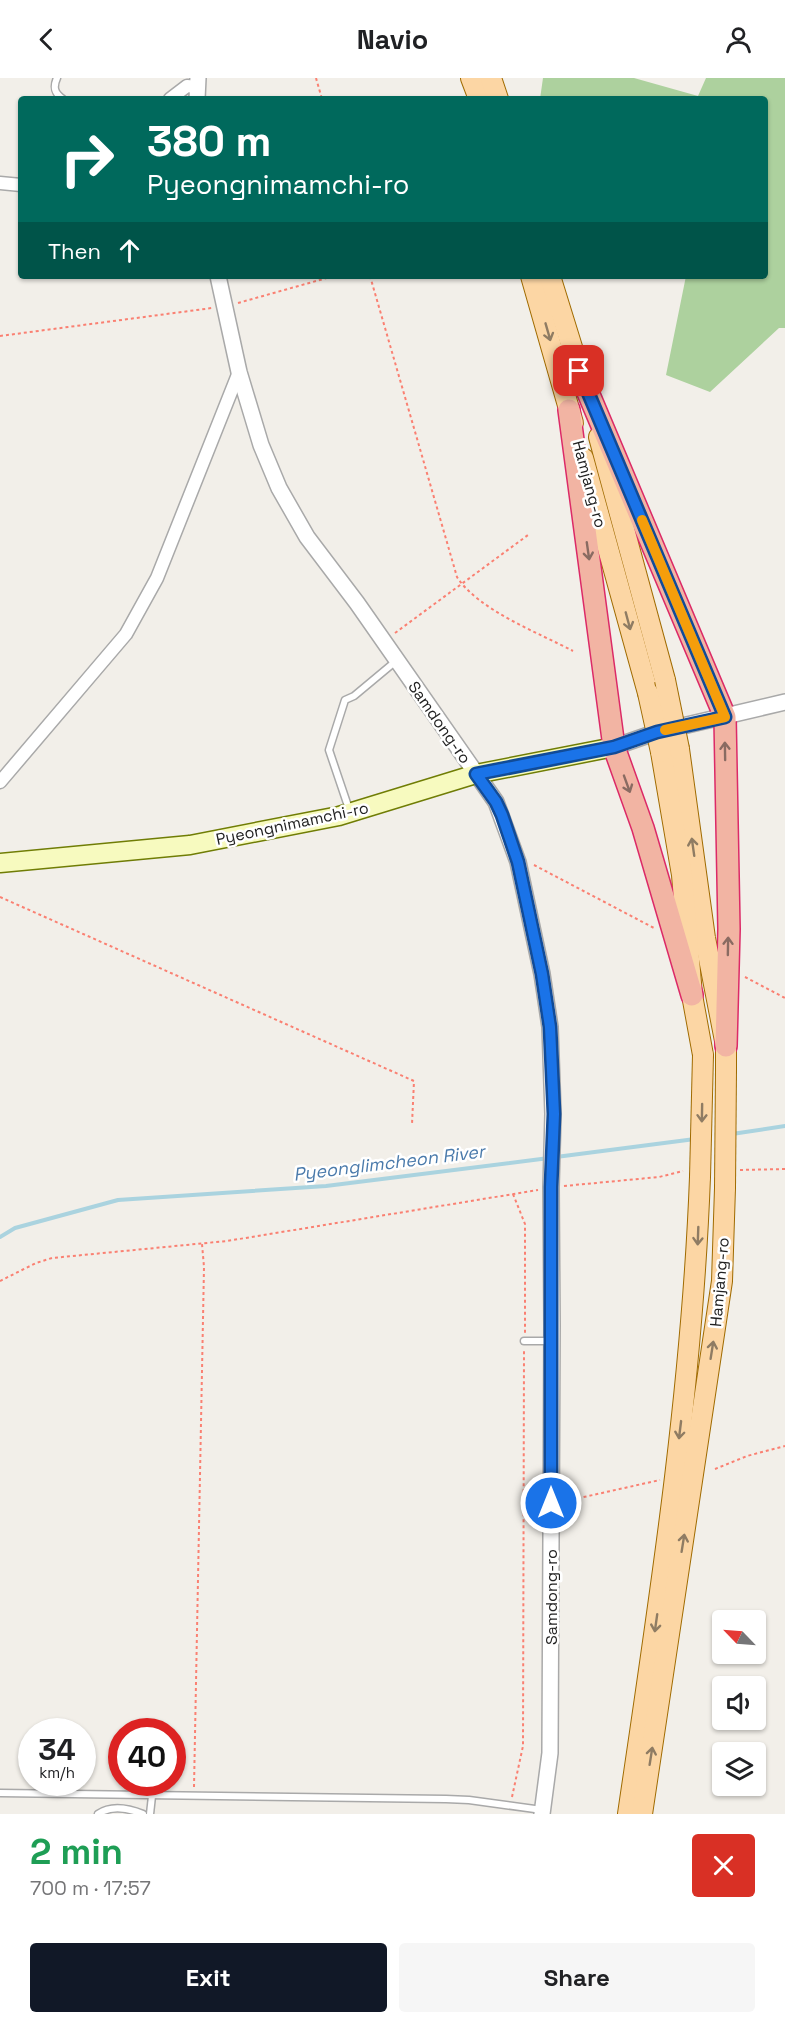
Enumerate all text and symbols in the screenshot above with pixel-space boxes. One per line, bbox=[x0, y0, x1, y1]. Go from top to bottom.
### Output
text: Navio bbox=[357, 22, 428, 57]
icon: back bbox=[30, 23, 63, 56]
icon: person bbox=[722, 23, 755, 56]
text: 380 m bbox=[147, 115, 272, 168]
icon: right bbox=[48, 120, 126, 198]
text: Pyeongnimamchi-ro bbox=[147, 167, 409, 202]
icon: ahead bbox=[113, 234, 146, 267]
text: Then bbox=[48, 237, 101, 265]
one-way arrow bbox=[543, 322, 554, 341]
pin bbox=[553, 345, 604, 396]
icon: arrive bbox=[562, 354, 595, 387]
street label: Hamjang-ro bbox=[568, 438, 611, 530]
one-way arrow bbox=[582, 541, 593, 560]
one-way arrow bbox=[623, 611, 634, 630]
street label: Samdong-ro bbox=[403, 677, 476, 768]
one-way arrow bbox=[720, 741, 731, 761]
one-way arrow bbox=[623, 774, 634, 793]
street label: Pyeongnimamchi-ro bbox=[214, 797, 370, 850]
one-way arrow bbox=[687, 837, 698, 857]
one-way arrow bbox=[723, 936, 734, 956]
one-way arrow bbox=[696, 1103, 708, 1123]
water label: Pyeonglimcheon River bbox=[292, 1139, 488, 1186]
one-way arrow bbox=[692, 1225, 704, 1245]
street label: Hamjang-ro bbox=[705, 1236, 734, 1328]
one-way arrow bbox=[706, 1340, 717, 1360]
one-way arrow bbox=[674, 1420, 685, 1439]
position arrow bbox=[519, 1471, 583, 1535]
one-way arrow bbox=[677, 1533, 688, 1553]
street label: Samdong-ro bbox=[541, 1549, 562, 1645]
north arrow bbox=[712, 1610, 766, 1664]
map controls bbox=[712, 1610, 766, 1796]
one-way arrow bbox=[650, 1613, 661, 1633]
button: sound bbox=[712, 1676, 766, 1730]
speed limit sign: 40 bbox=[108, 1718, 186, 1796]
text: 34 bbox=[38, 1730, 76, 1769]
button: layers bbox=[712, 1742, 766, 1796]
one-way arrow bbox=[645, 1747, 656, 1767]
text: km/h bbox=[39, 1763, 75, 1782]
text: 2 min bbox=[30, 1829, 123, 1875]
button: close bbox=[692, 1834, 755, 1897]
text: 700 m · 17:57 bbox=[30, 1875, 151, 1901]
button: Exit bbox=[30, 1943, 387, 2012]
button: Share bbox=[399, 1943, 755, 2012]

